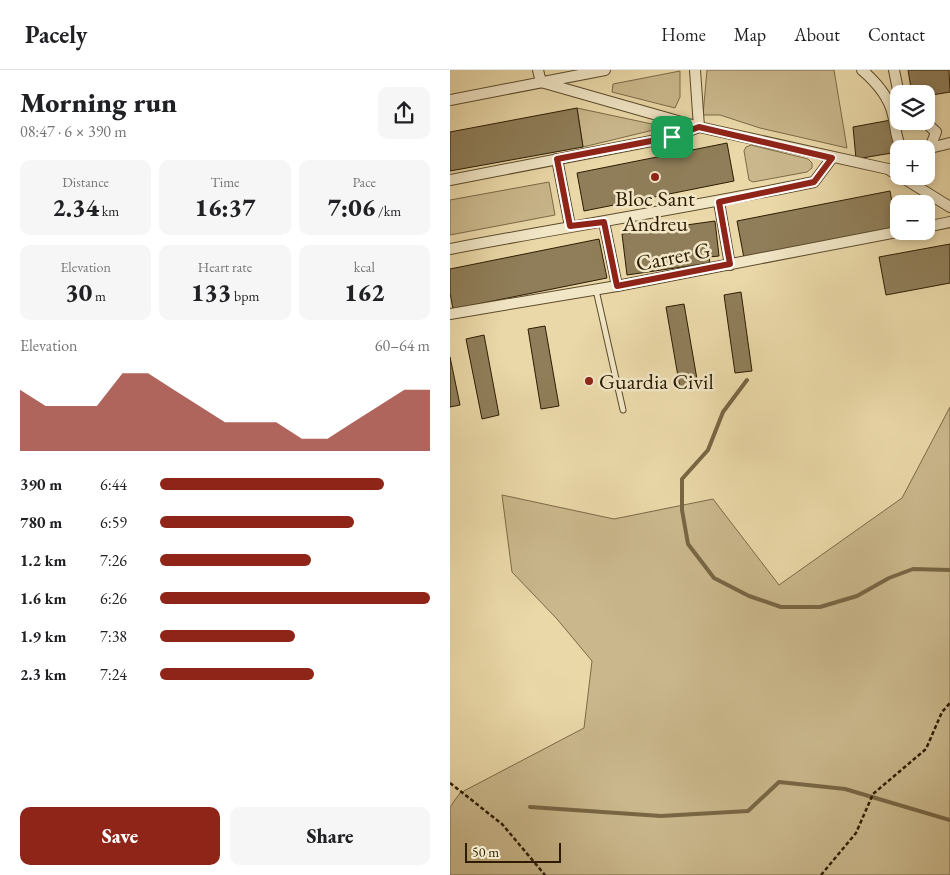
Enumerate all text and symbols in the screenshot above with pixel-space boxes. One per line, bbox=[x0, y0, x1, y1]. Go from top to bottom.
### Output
text: Pacely bbox=[25, 19, 87, 50]
text: Home bbox=[661, 23, 706, 46]
text: Map bbox=[734, 23, 766, 46]
text: About bbox=[794, 23, 840, 46]
text: Contact bbox=[868, 23, 925, 46]
text: Morning run bbox=[20, 84, 177, 120]
map controls bbox=[890, 85, 935, 240]
button: layers bbox=[890, 85, 935, 130]
button: share bbox=[378, 87, 430, 139]
pin bbox=[651, 116, 693, 158]
text: 08:47 · 6 × 390 m bbox=[20, 121, 127, 142]
icon: arrive bbox=[658, 123, 686, 151]
button: + bbox=[890, 140, 935, 185]
marker: Bloc Sant Andreu bbox=[649, 171, 661, 183]
text: Distance bbox=[62, 173, 109, 191]
text: Time bbox=[210, 173, 240, 191]
text: Pace bbox=[353, 173, 376, 191]
place label: Bloc Sant Andreu bbox=[615, 184, 695, 238]
text: 2.34 bbox=[52, 191, 99, 223]
text: 16:37 bbox=[194, 191, 256, 223]
text: 7:06 bbox=[328, 191, 375, 223]
button: − bbox=[890, 195, 935, 240]
text: km bbox=[99, 202, 119, 220]
text: /km bbox=[375, 202, 401, 220]
street label: Carrer G bbox=[633, 235, 713, 278]
text: Elevation bbox=[60, 258, 111, 276]
text: Heart rate bbox=[198, 258, 252, 276]
text: kcal bbox=[354, 258, 375, 276]
text: 30 bbox=[65, 276, 92, 308]
text: 133 bbox=[191, 276, 231, 308]
text: 162 bbox=[344, 276, 385, 308]
text: m bbox=[92, 287, 106, 305]
text: bpm bbox=[231, 287, 259, 305]
text: Elevation bbox=[20, 335, 78, 356]
text: 60–64 m bbox=[375, 335, 430, 356]
place label: Guardia Civil bbox=[599, 367, 714, 396]
marker: Guardia Civil bbox=[583, 375, 595, 387]
text: 390 m bbox=[20, 474, 62, 495]
text: 6:44 bbox=[100, 474, 127, 495]
text: 780 m bbox=[20, 512, 62, 533]
text: 6:59 bbox=[100, 512, 127, 533]
text: 1.2 km bbox=[20, 550, 66, 571]
text: 7:26 bbox=[100, 550, 127, 571]
text: 1.6 km bbox=[20, 588, 66, 609]
text: 6:26 bbox=[100, 588, 127, 609]
text: 1.9 km bbox=[20, 626, 66, 647]
text: 7:38 bbox=[100, 626, 127, 647]
text: 2.3 km bbox=[20, 664, 66, 685]
text: 7:24 bbox=[100, 664, 127, 685]
button: Save bbox=[20, 807, 220, 865]
button: Share bbox=[230, 807, 430, 865]
scale bar bbox=[465, 840, 561, 863]
text: 50 m bbox=[472, 843, 499, 861]

